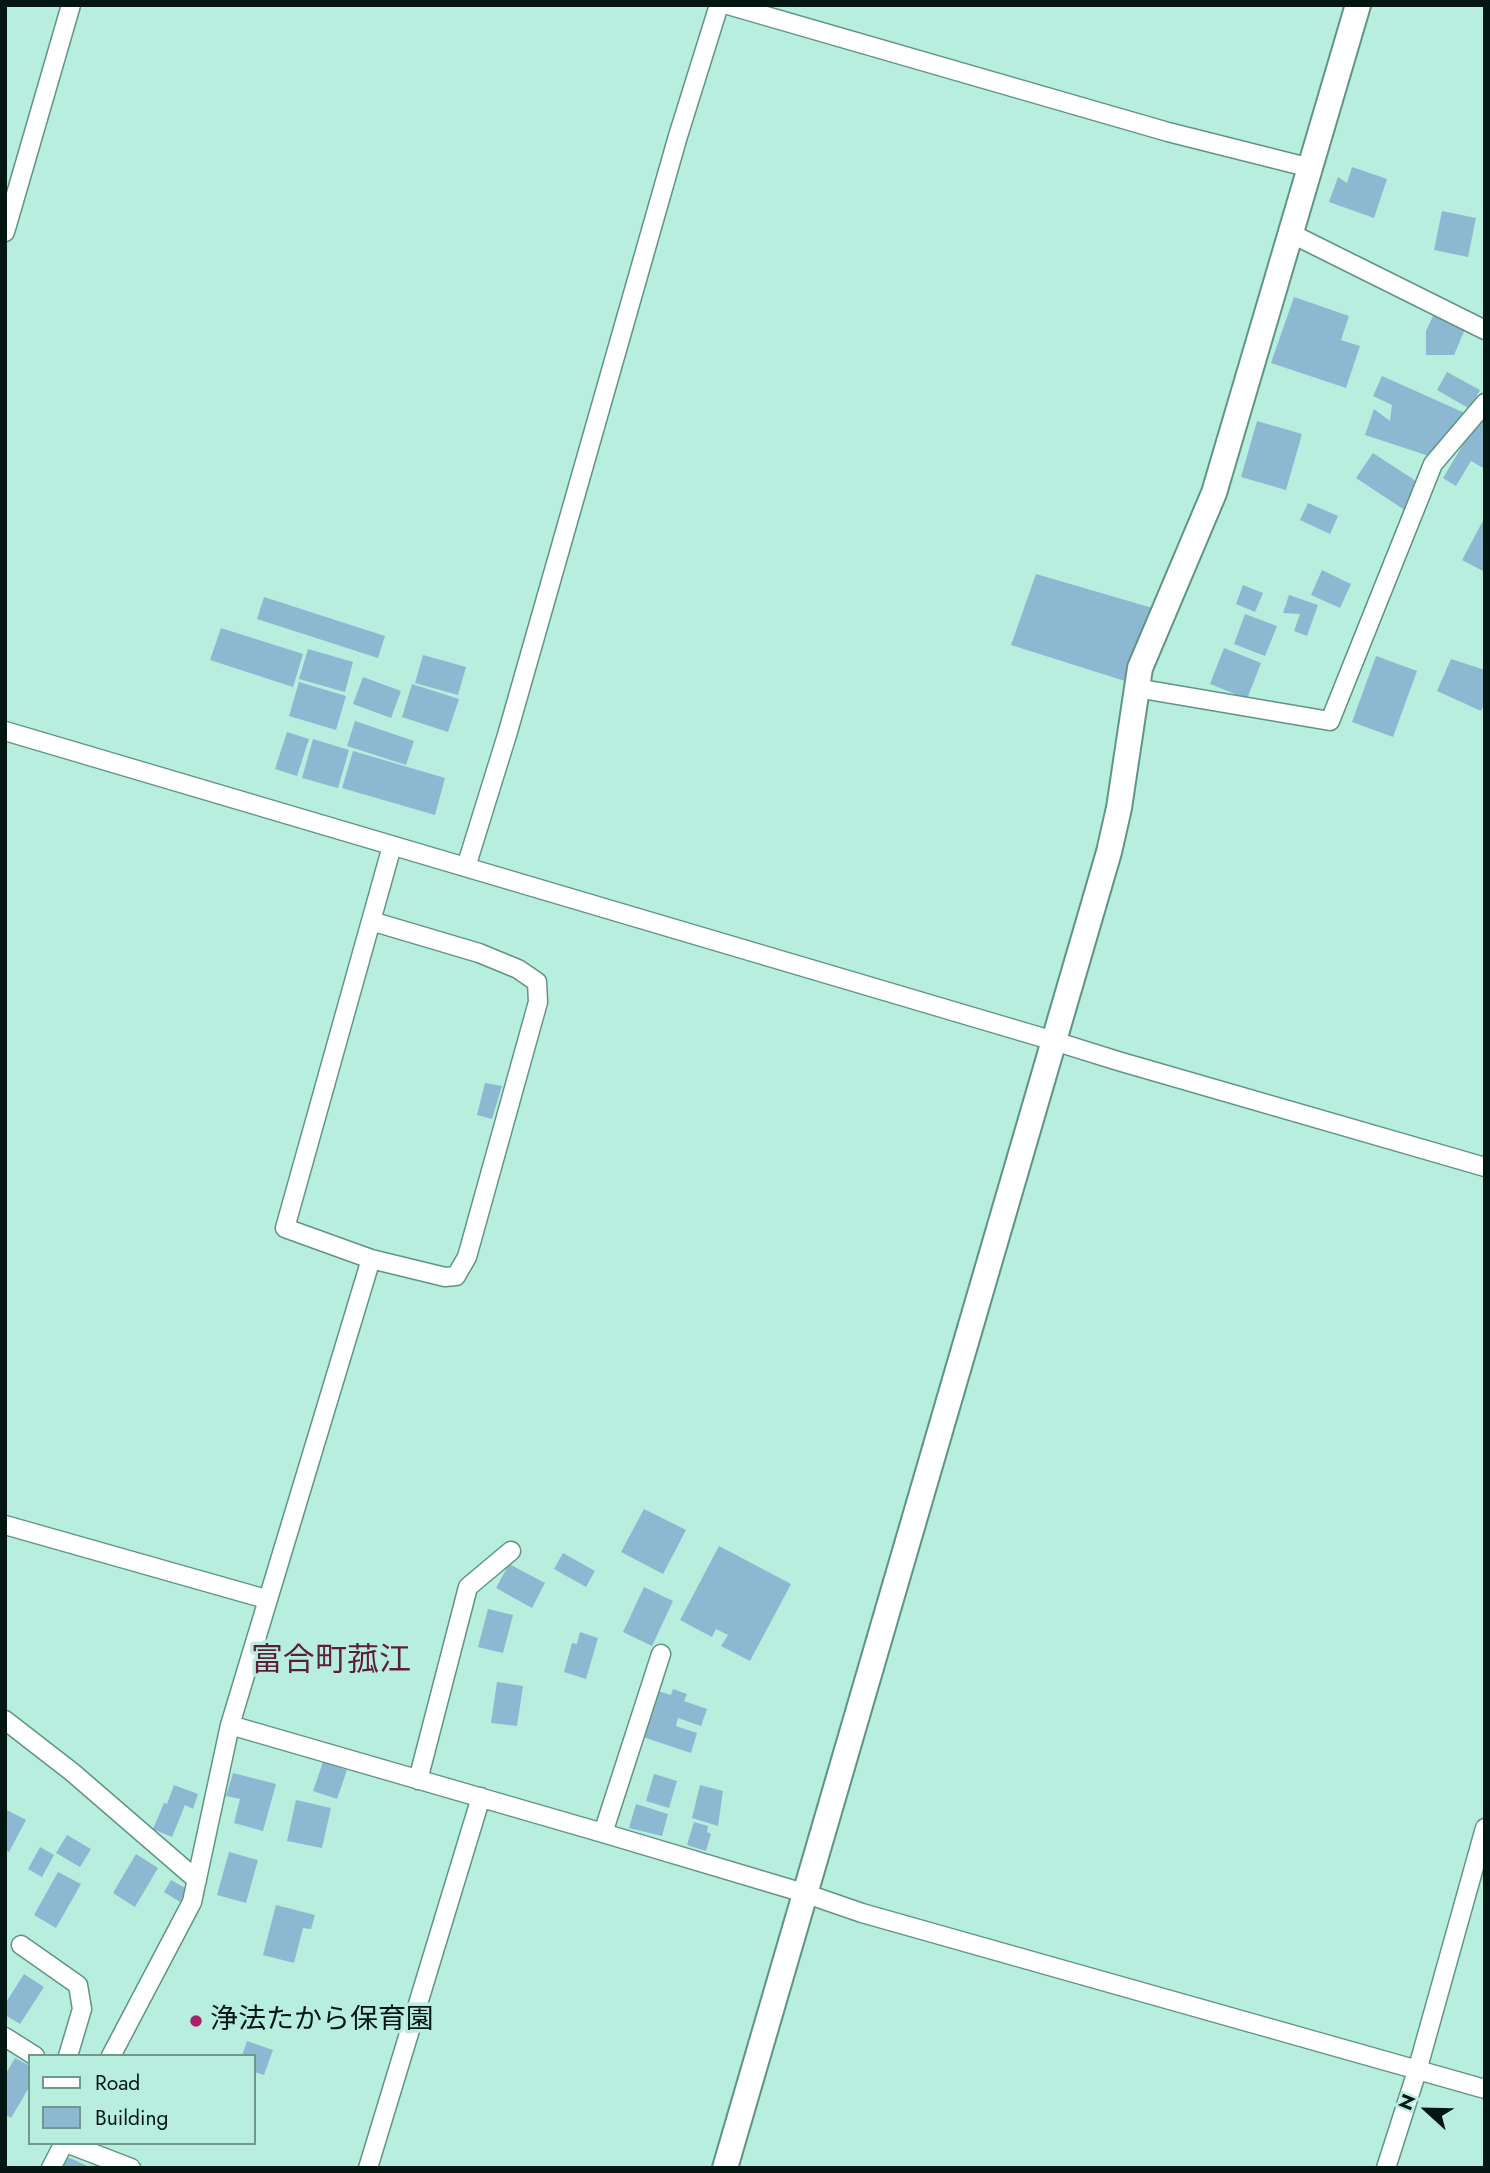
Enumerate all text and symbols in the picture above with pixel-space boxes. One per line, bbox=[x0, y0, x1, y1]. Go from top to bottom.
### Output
district label: 富合町菰江 bbox=[251, 1643, 411, 1681]
place label: 浄法たから保育園 bbox=[210, 2004, 434, 2038]
marker: 浄法たから保育園 bbox=[188, 2013, 204, 2029]
legend bbox=[28, 2054, 256, 2145]
text: Road bbox=[95, 2068, 140, 2098]
north arrow bbox=[1392, 2075, 1462, 2145]
text: N bbox=[1392, 2090, 1422, 2114]
text: Building bbox=[95, 2103, 168, 2133]

